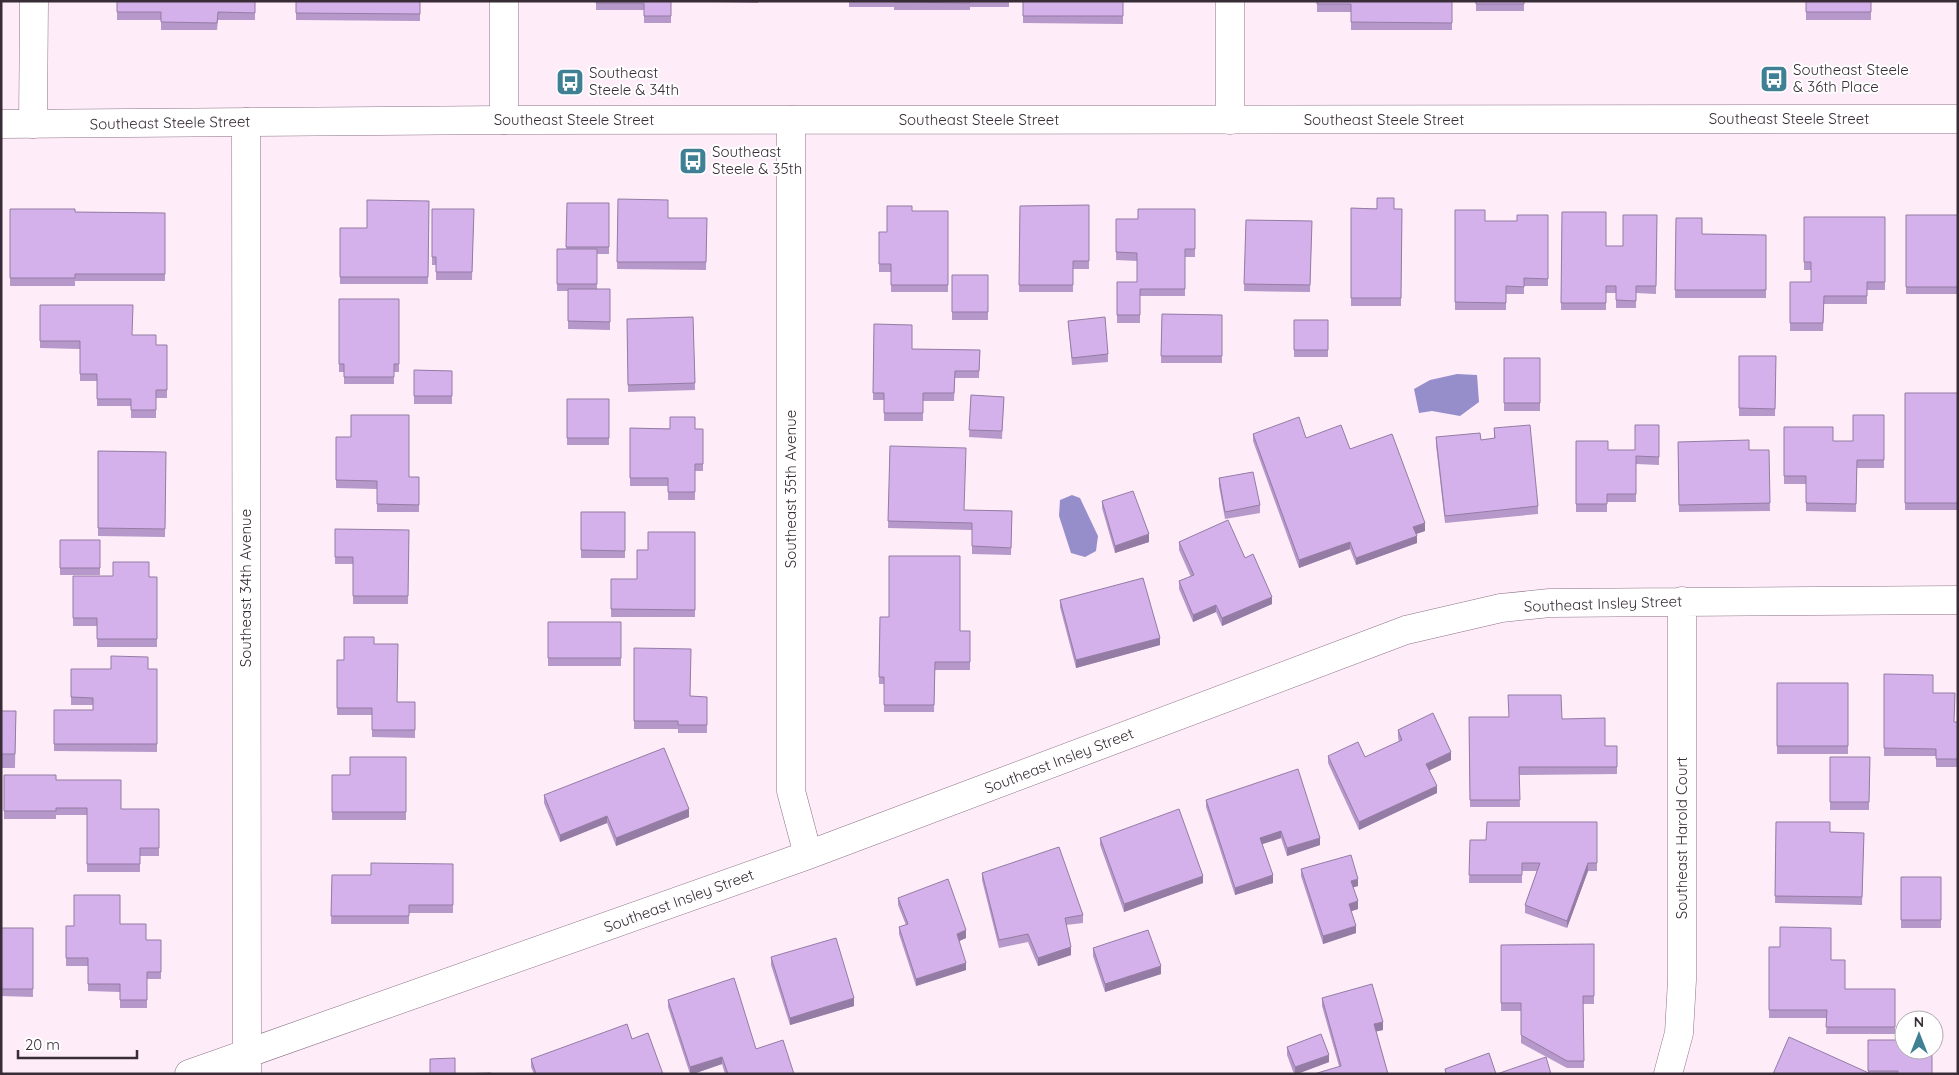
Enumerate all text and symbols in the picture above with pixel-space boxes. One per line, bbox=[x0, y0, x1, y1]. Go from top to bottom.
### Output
place label: Southeast Steele & 36th Place bbox=[1793, 60, 1909, 96]
place label: Southeast Steele & 34th bbox=[589, 63, 679, 99]
bus stop icon: Southeast Steele & 36th Place bbox=[1759, 64, 1789, 94]
bus stop icon: Southeast Steele & 34th bbox=[555, 67, 585, 97]
street label: Southeast Steele Street bbox=[1709, 109, 1869, 128]
street label: Southeast Steele Street bbox=[494, 110, 654, 129]
street label: Southeast Steele Street bbox=[899, 110, 1059, 129]
street label: Southeast Steele Street bbox=[1304, 110, 1464, 129]
street label: Southeast Steele Street bbox=[89, 112, 251, 133]
place label: Southeast Steele & 35th bbox=[712, 142, 802, 178]
bus stop icon: Southeast Steele & 35th bbox=[678, 146, 708, 176]
street label: Southeast 35th Avenue bbox=[781, 410, 800, 568]
street label: Southeast 34th Avenue bbox=[236, 509, 255, 667]
street label: Southeast Insley Street bbox=[1524, 591, 1682, 616]
street label: Southeast Insley Street bbox=[982, 723, 1136, 798]
street label: Southeast Harold Court bbox=[1672, 757, 1691, 919]
street label: Southeast Insley Street bbox=[601, 865, 756, 937]
north arrow bbox=[1894, 1010, 1944, 1060]
text: N bbox=[1914, 1013, 1924, 1031]
scale bar bbox=[18, 1028, 136, 1060]
text: 20 m bbox=[25, 1035, 60, 1054]

